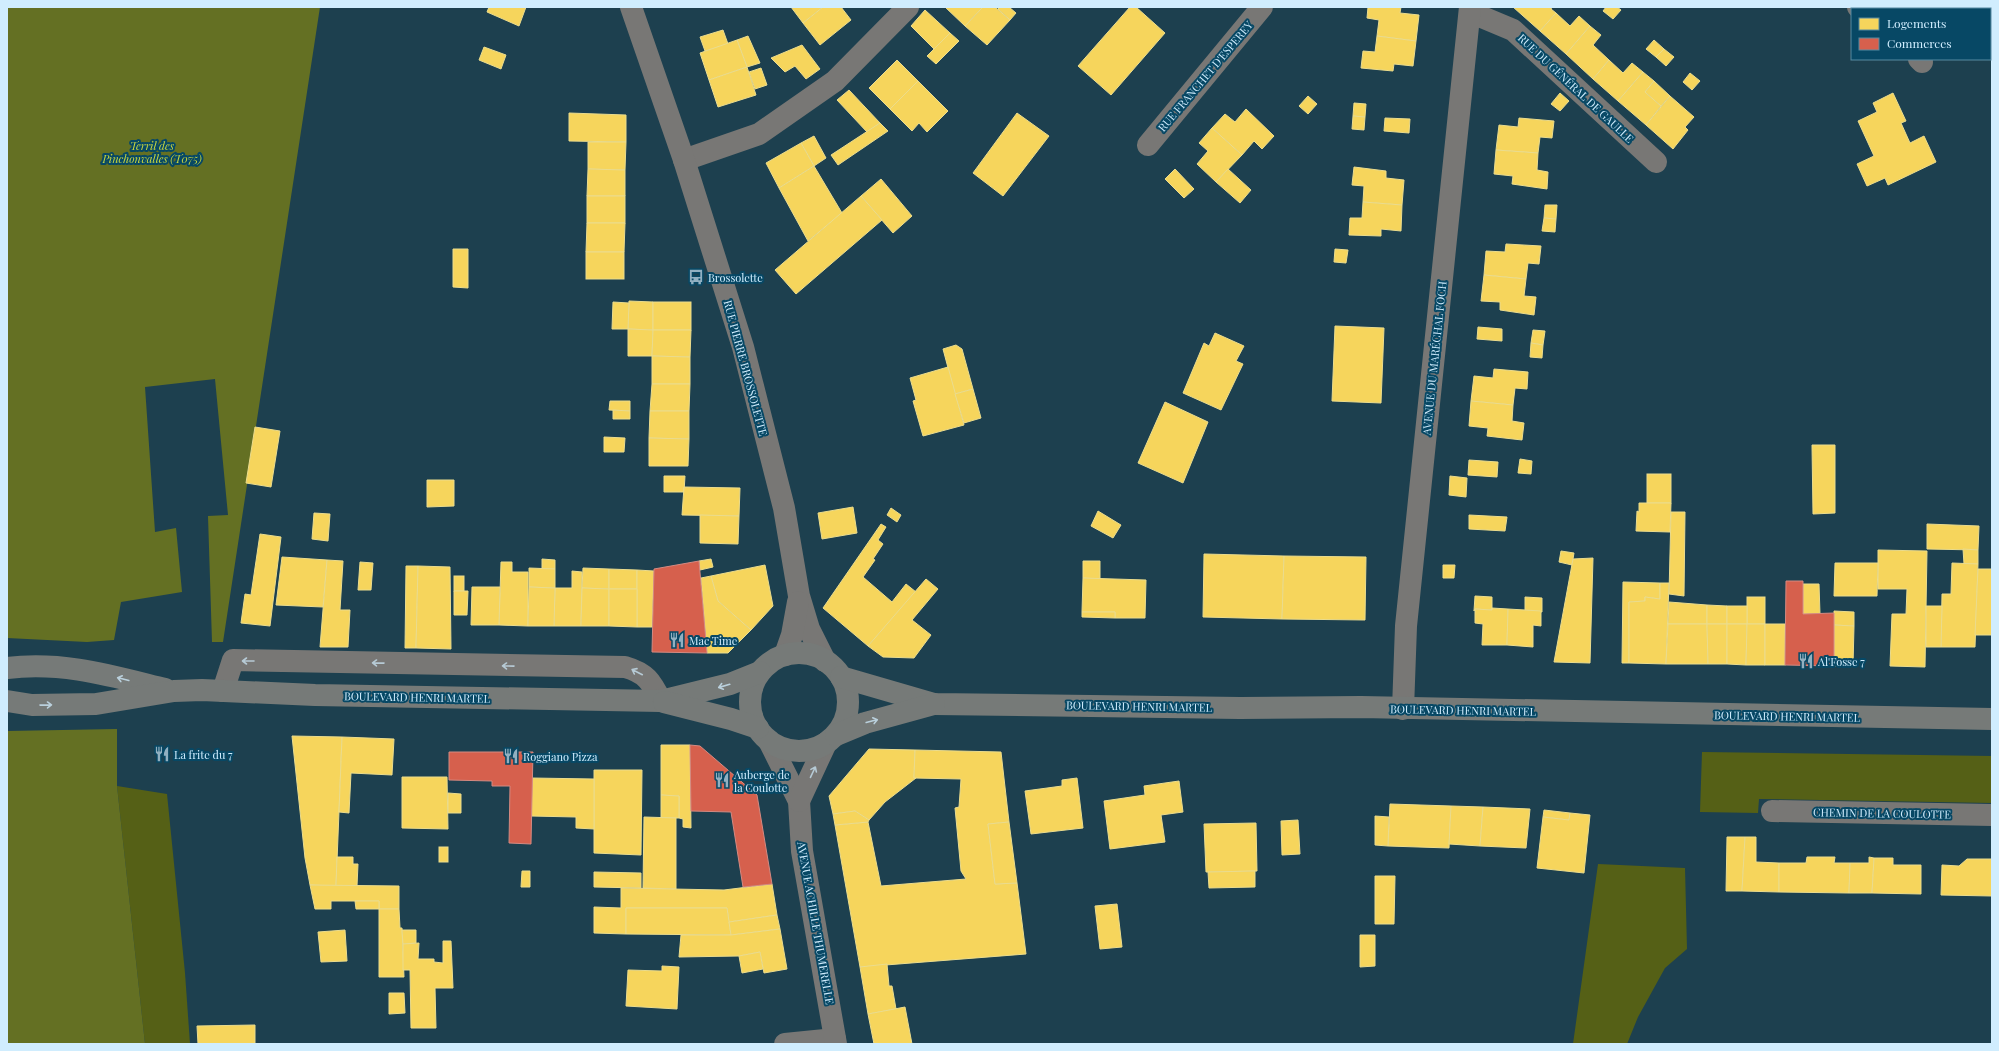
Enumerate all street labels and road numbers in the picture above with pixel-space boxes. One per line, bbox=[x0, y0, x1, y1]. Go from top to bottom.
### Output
street label: RUE FRANCHET D'ESPEREY bbox=[1154, 17, 1256, 134]
street label: RUE DU GÉNÉRAL DE GAULLE bbox=[1515, 30, 1637, 146]
street label: AVENUE DU MARÉCHAL FOCH bbox=[1418, 280, 1450, 437]
street label: RUE PIERRE BROSSOLETTE bbox=[721, 298, 771, 438]
street label: BOULEVARD HENRI MARTEL bbox=[344, 688, 491, 706]
street label: BOULEVARD HENRI MARTEL bbox=[1066, 697, 1213, 715]
street label: BOULEVARD HENRI MARTEL bbox=[1390, 701, 1537, 719]
street label: BOULEVARD HENRI MARTEL bbox=[1714, 707, 1861, 725]
street label: CHEMIN DE LA COULOTTE bbox=[1813, 804, 1951, 822]
street label: AVENUE ACHILLE THUMERELLE bbox=[794, 839, 838, 1006]

